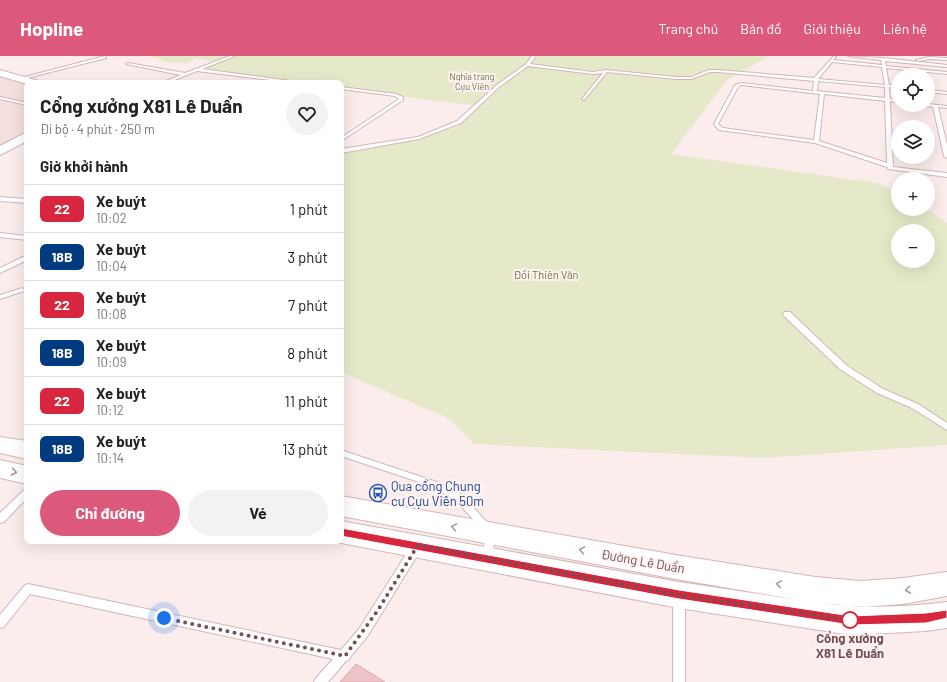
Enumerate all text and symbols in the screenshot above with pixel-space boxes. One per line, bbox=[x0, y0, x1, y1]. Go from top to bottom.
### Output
text: Hopline bbox=[20, 17, 84, 40]
text: Trang chủ bbox=[659, 20, 718, 37]
text: Bản đồ bbox=[740, 20, 782, 37]
text: Giới thiệu bbox=[804, 20, 861, 37]
text: Liên hệ bbox=[883, 20, 927, 37]
map controls bbox=[891, 68, 935, 268]
button: locate bbox=[891, 68, 935, 112]
park label: Nghĩa trang Cựu Viên bbox=[450, 71, 495, 92]
button: heart bbox=[286, 93, 328, 135]
text: Cổng xưởng X81 Lê Duẩn bbox=[40, 94, 243, 117]
button: layers bbox=[891, 120, 935, 164]
text: Đi bộ · 4 phút · 250 m bbox=[40, 121, 155, 137]
text: Giờ khởi hành bbox=[40, 157, 128, 175]
button: + bbox=[891, 172, 935, 216]
text: Xe buýt bbox=[96, 192, 146, 210]
text: 22 bbox=[54, 200, 70, 217]
text: 1 phút bbox=[290, 200, 328, 218]
text: 10:02 bbox=[96, 210, 127, 226]
button: − bbox=[891, 224, 935, 268]
text: Xe buýt bbox=[96, 240, 146, 258]
text: 18B bbox=[51, 248, 73, 265]
text: 3 phút bbox=[287, 248, 328, 266]
text: 10:04 bbox=[96, 258, 127, 274]
park label: Đồi Thiên Văn bbox=[514, 268, 579, 281]
text: Xe buýt bbox=[96, 288, 146, 306]
text: 22 bbox=[54, 296, 70, 313]
text: 7 phút bbox=[288, 296, 328, 314]
text: 10:08 bbox=[96, 306, 126, 322]
text: Xe buýt bbox=[96, 336, 146, 354]
text: 18B bbox=[51, 344, 73, 361]
text: 8 phút bbox=[287, 344, 328, 362]
text: 10:09 bbox=[96, 354, 126, 370]
text: Xe buýt bbox=[96, 384, 146, 402]
text: 22 bbox=[54, 392, 70, 409]
text: 11 phút bbox=[285, 392, 328, 410]
text: 10:12 bbox=[96, 402, 124, 418]
text: Xe buýt bbox=[96, 432, 146, 450]
text: 18B bbox=[51, 440, 73, 457]
text: 13 phút bbox=[282, 440, 328, 458]
text: 10:14 bbox=[96, 450, 124, 466]
one-way arrow bbox=[10, 467, 17, 475]
place label: Qua cổng Chung cư Cựu Viên 50m bbox=[391, 478, 484, 509]
bus stop icon: Qua cổng Chung cư Cựu Viên 50m bbox=[368, 483, 388, 503]
button: Chỉ đường bbox=[40, 490, 180, 536]
button: Vé bbox=[188, 490, 328, 536]
one-way arrow bbox=[451, 523, 457, 531]
one-way arrow bbox=[579, 546, 585, 555]
street label: Đường Lê Duẩn bbox=[600, 546, 686, 576]
one-way arrow bbox=[776, 580, 782, 589]
one-way arrow bbox=[905, 585, 911, 594]
your location bbox=[154, 608, 174, 628]
marker: Cổng xưởng X81 Lê Duẩn bbox=[841, 611, 859, 629]
place label: Cổng xưởng X81 Lê Duẩn bbox=[816, 630, 884, 661]

